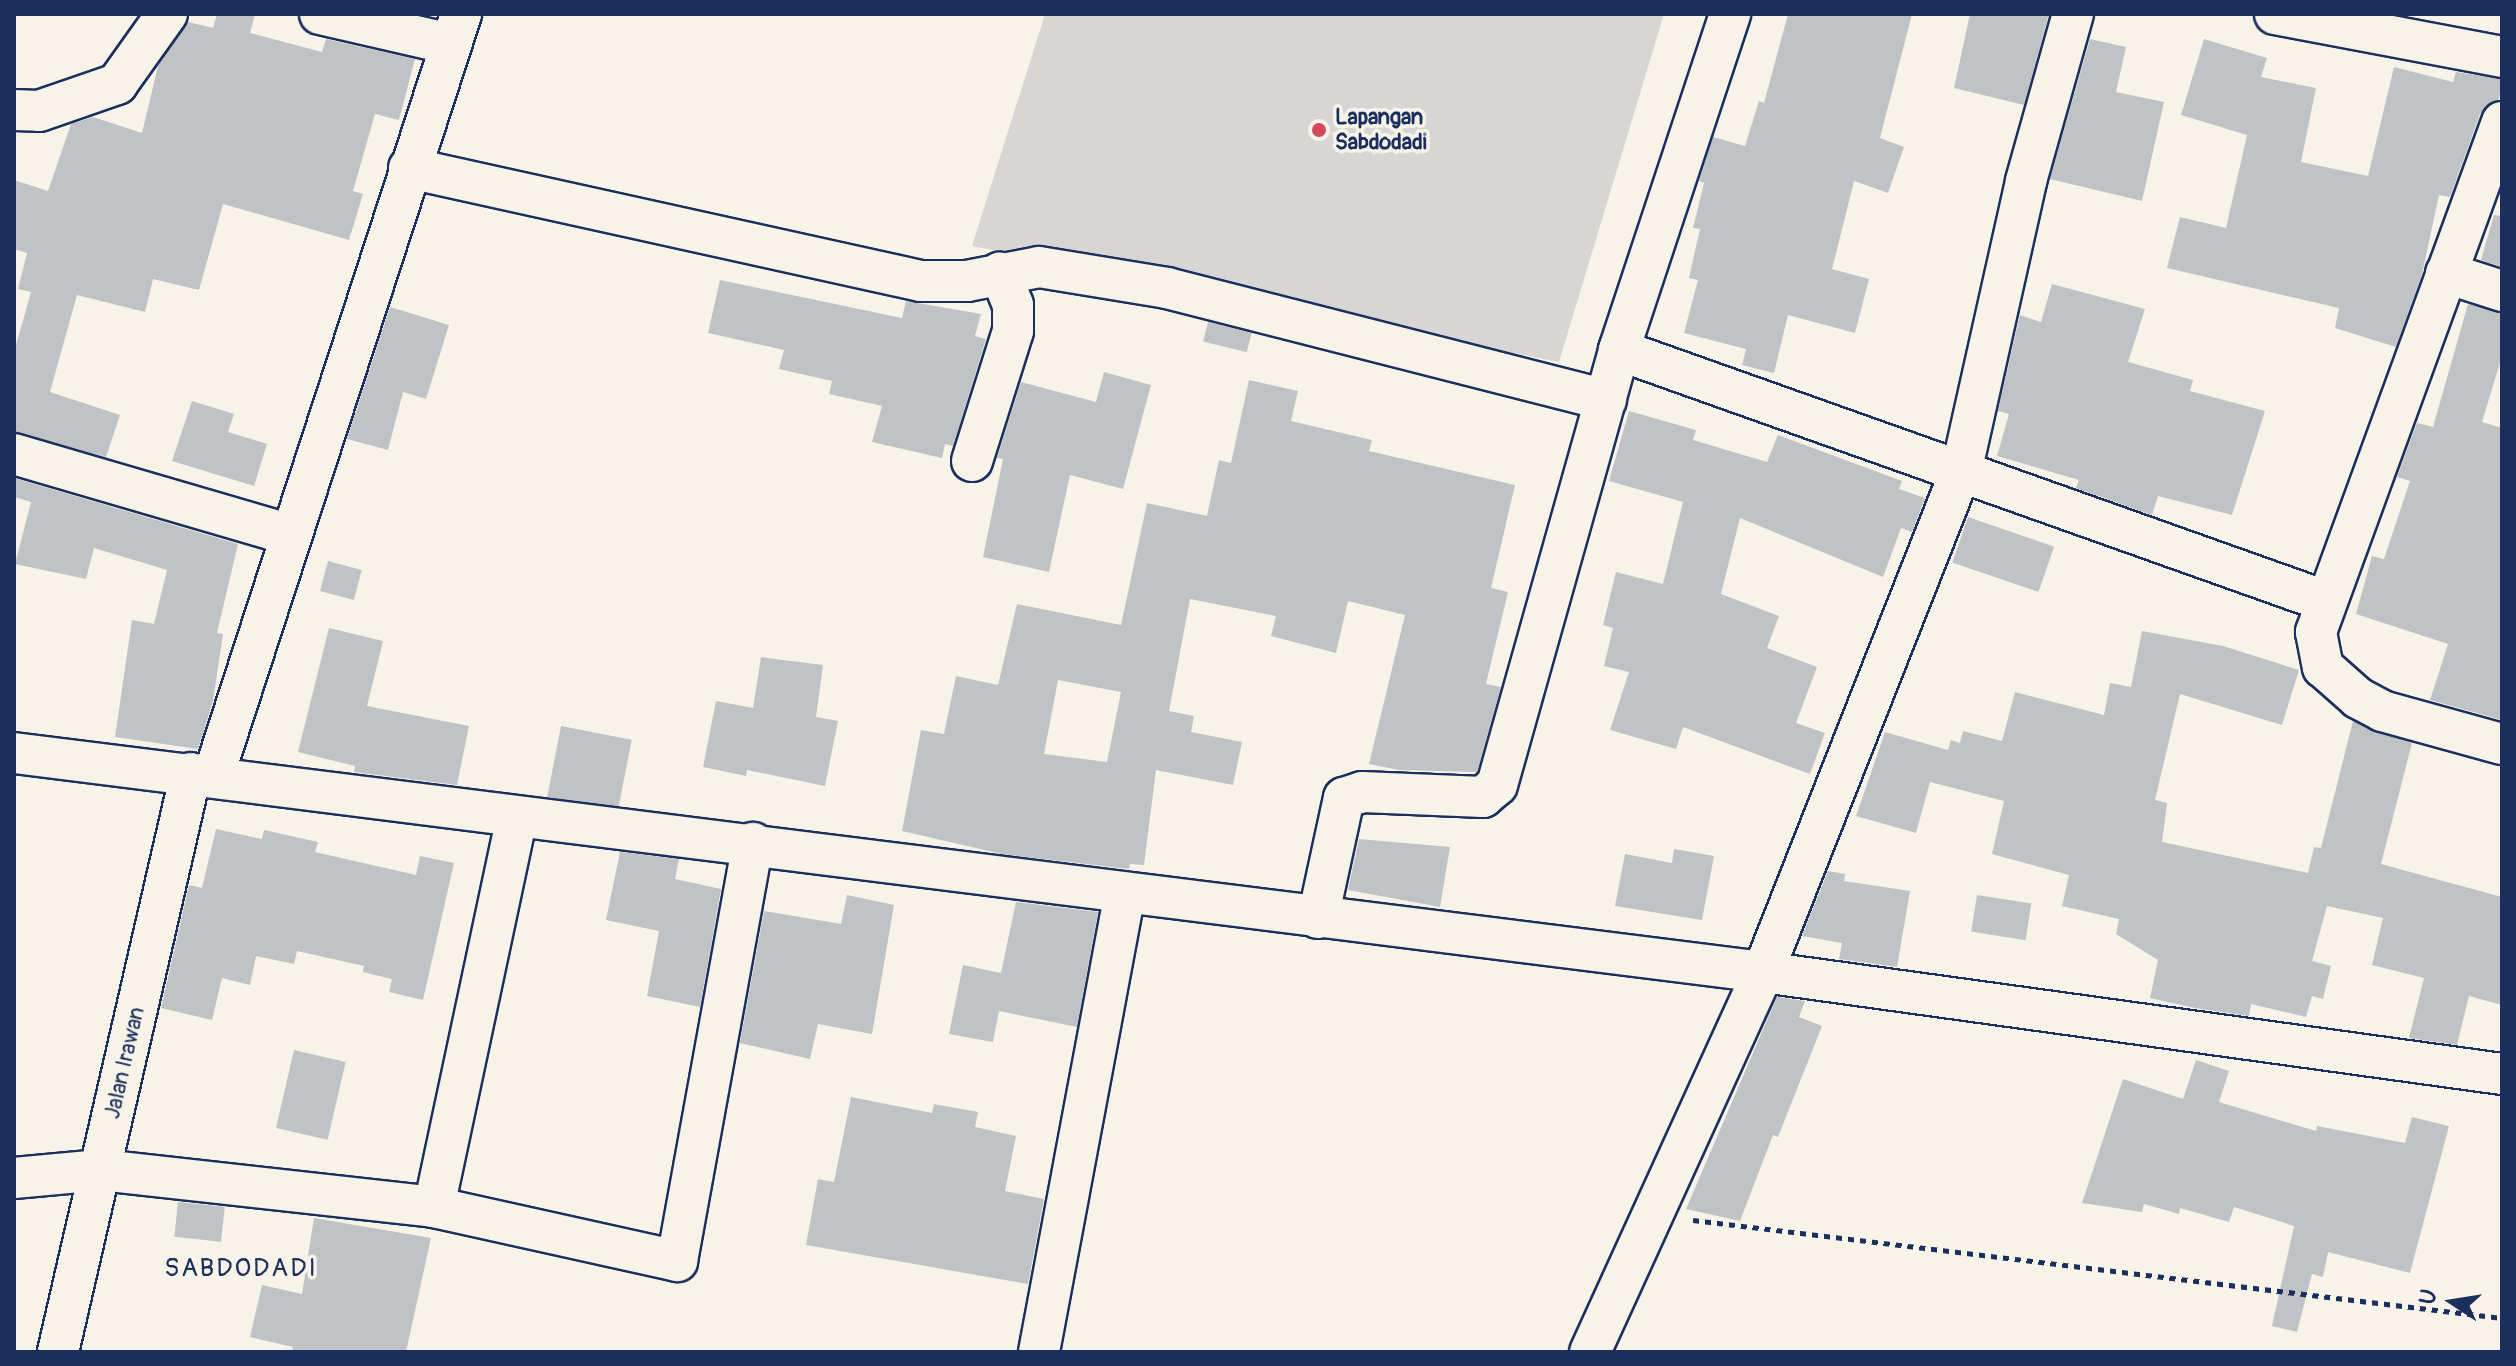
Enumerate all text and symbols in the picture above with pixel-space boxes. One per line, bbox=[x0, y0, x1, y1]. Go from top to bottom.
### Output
place label: Lapangan Sabdodadi bbox=[1335, 104, 1427, 156]
marker: Lapangan Sabdodadi bbox=[1310, 121, 1328, 139]
street label: Jalan Irawan bbox=[99, 1005, 151, 1121]
district label: SABDODADI bbox=[164, 1253, 318, 1285]
north arrow bbox=[2412, 1262, 2492, 1342]
text: U bbox=[2413, 1287, 2444, 1307]

